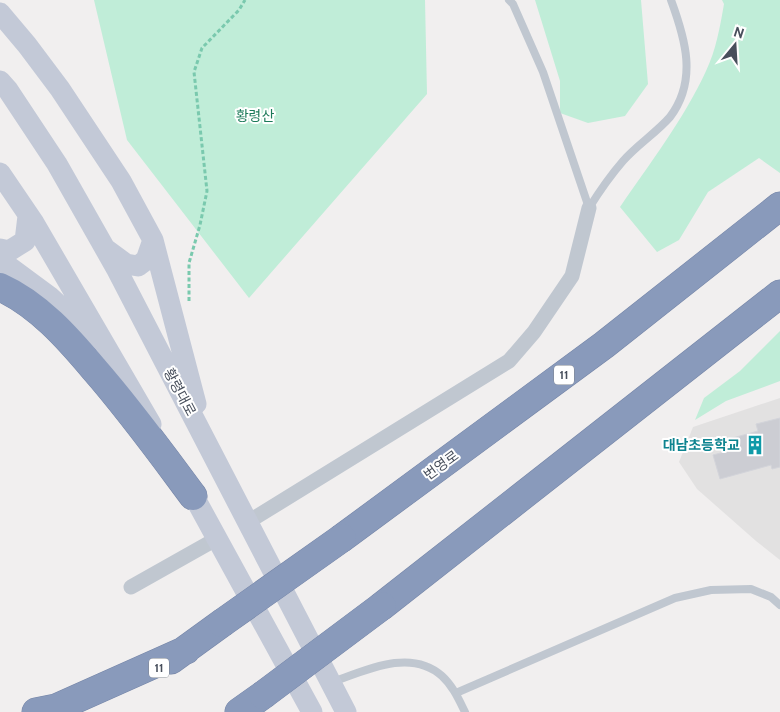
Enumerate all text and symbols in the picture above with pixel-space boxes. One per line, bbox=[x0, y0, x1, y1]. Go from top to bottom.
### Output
north arrow bbox=[710, 20, 760, 70]
text: N bbox=[732, 23, 747, 43]
park label: 황령산 bbox=[236, 107, 274, 125]
street label: 황령대로 bbox=[160, 365, 200, 419]
road number: 11 bbox=[554, 366, 574, 384]
building icon: 대남초등학교 bbox=[744, 434, 766, 456]
place label: 대남초등학교 bbox=[663, 436, 740, 454]
street label: 번영로 bbox=[420, 446, 462, 484]
road number: 11 bbox=[149, 658, 169, 678]

